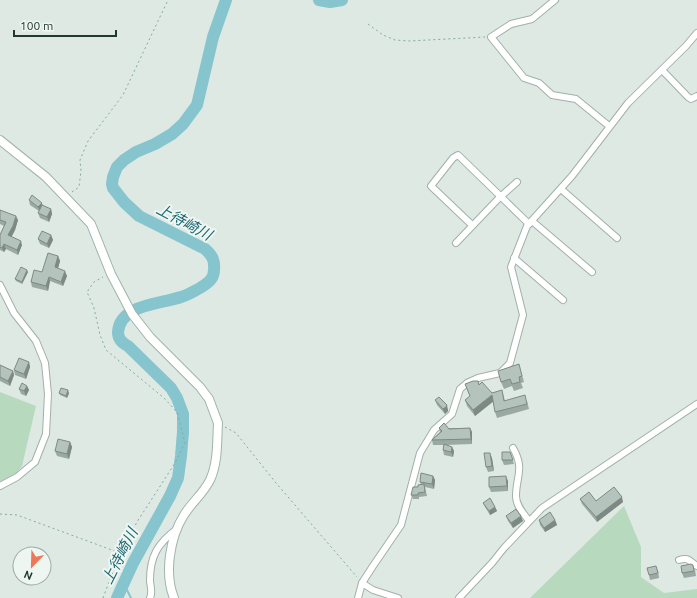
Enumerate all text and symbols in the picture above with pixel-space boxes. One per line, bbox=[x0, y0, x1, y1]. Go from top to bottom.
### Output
scale bar bbox=[14, 12, 116, 38]
text: 100 m bbox=[20, 19, 53, 32]
water label: 上待崎川 bbox=[154, 200, 216, 244]
water label: 上待崎川 bbox=[98, 523, 142, 586]
north arrow bbox=[12, 546, 52, 586]
text: N bbox=[22, 568, 34, 582]

